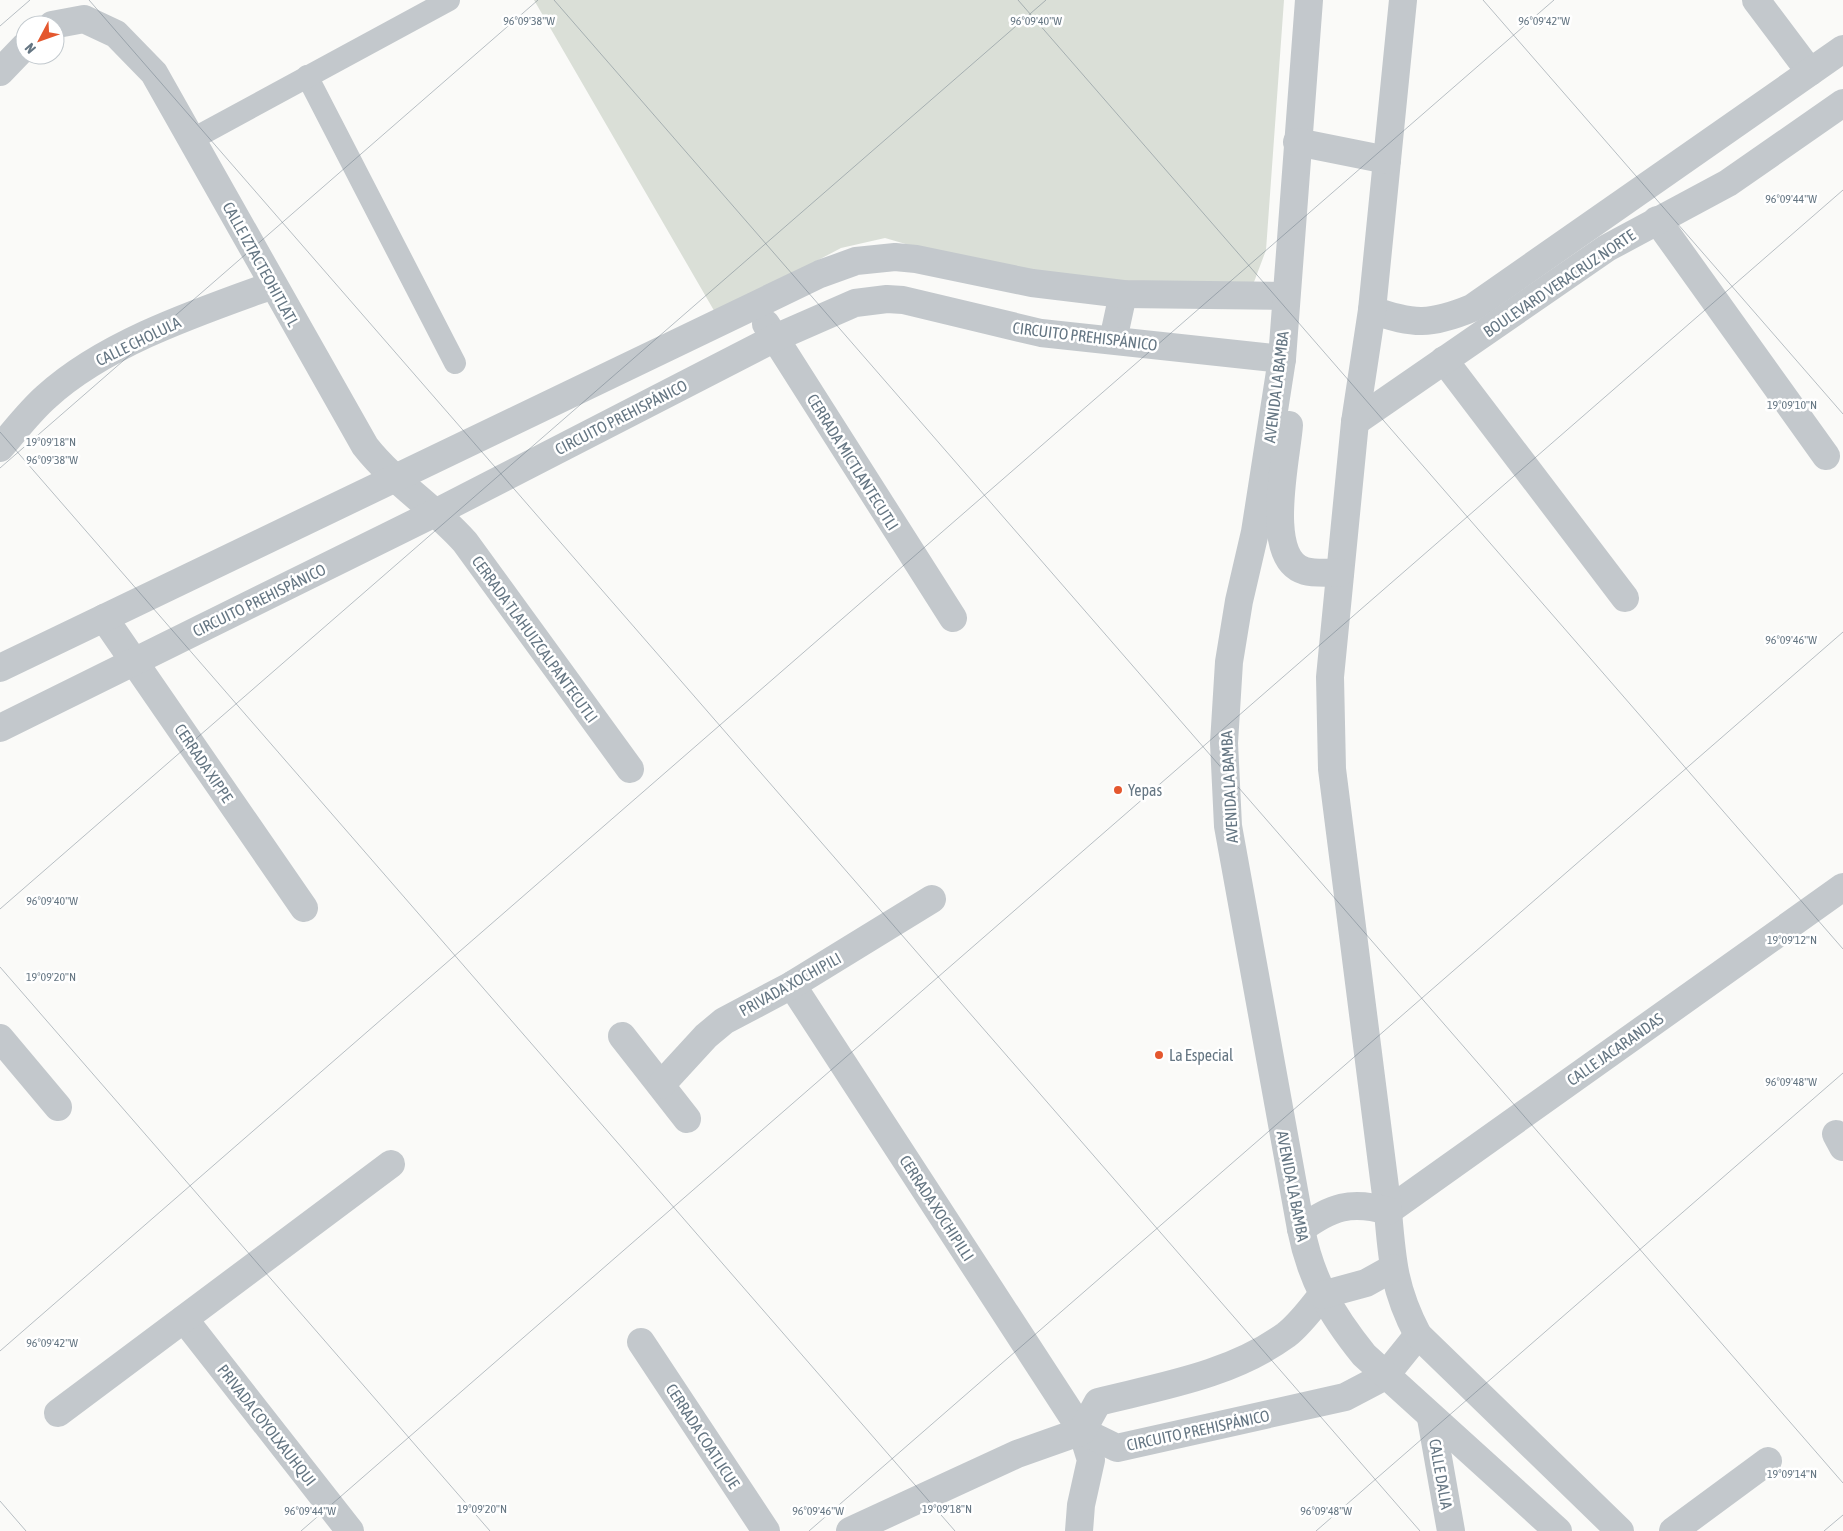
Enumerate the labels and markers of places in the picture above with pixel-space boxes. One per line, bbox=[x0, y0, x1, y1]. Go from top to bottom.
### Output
place label: Yepas bbox=[1128, 781, 1162, 800]
marker: Yepas bbox=[1112, 784, 1124, 796]
place label: La Especial bbox=[1169, 1046, 1234, 1065]
marker: La Especial bbox=[1153, 1049, 1165, 1061]

